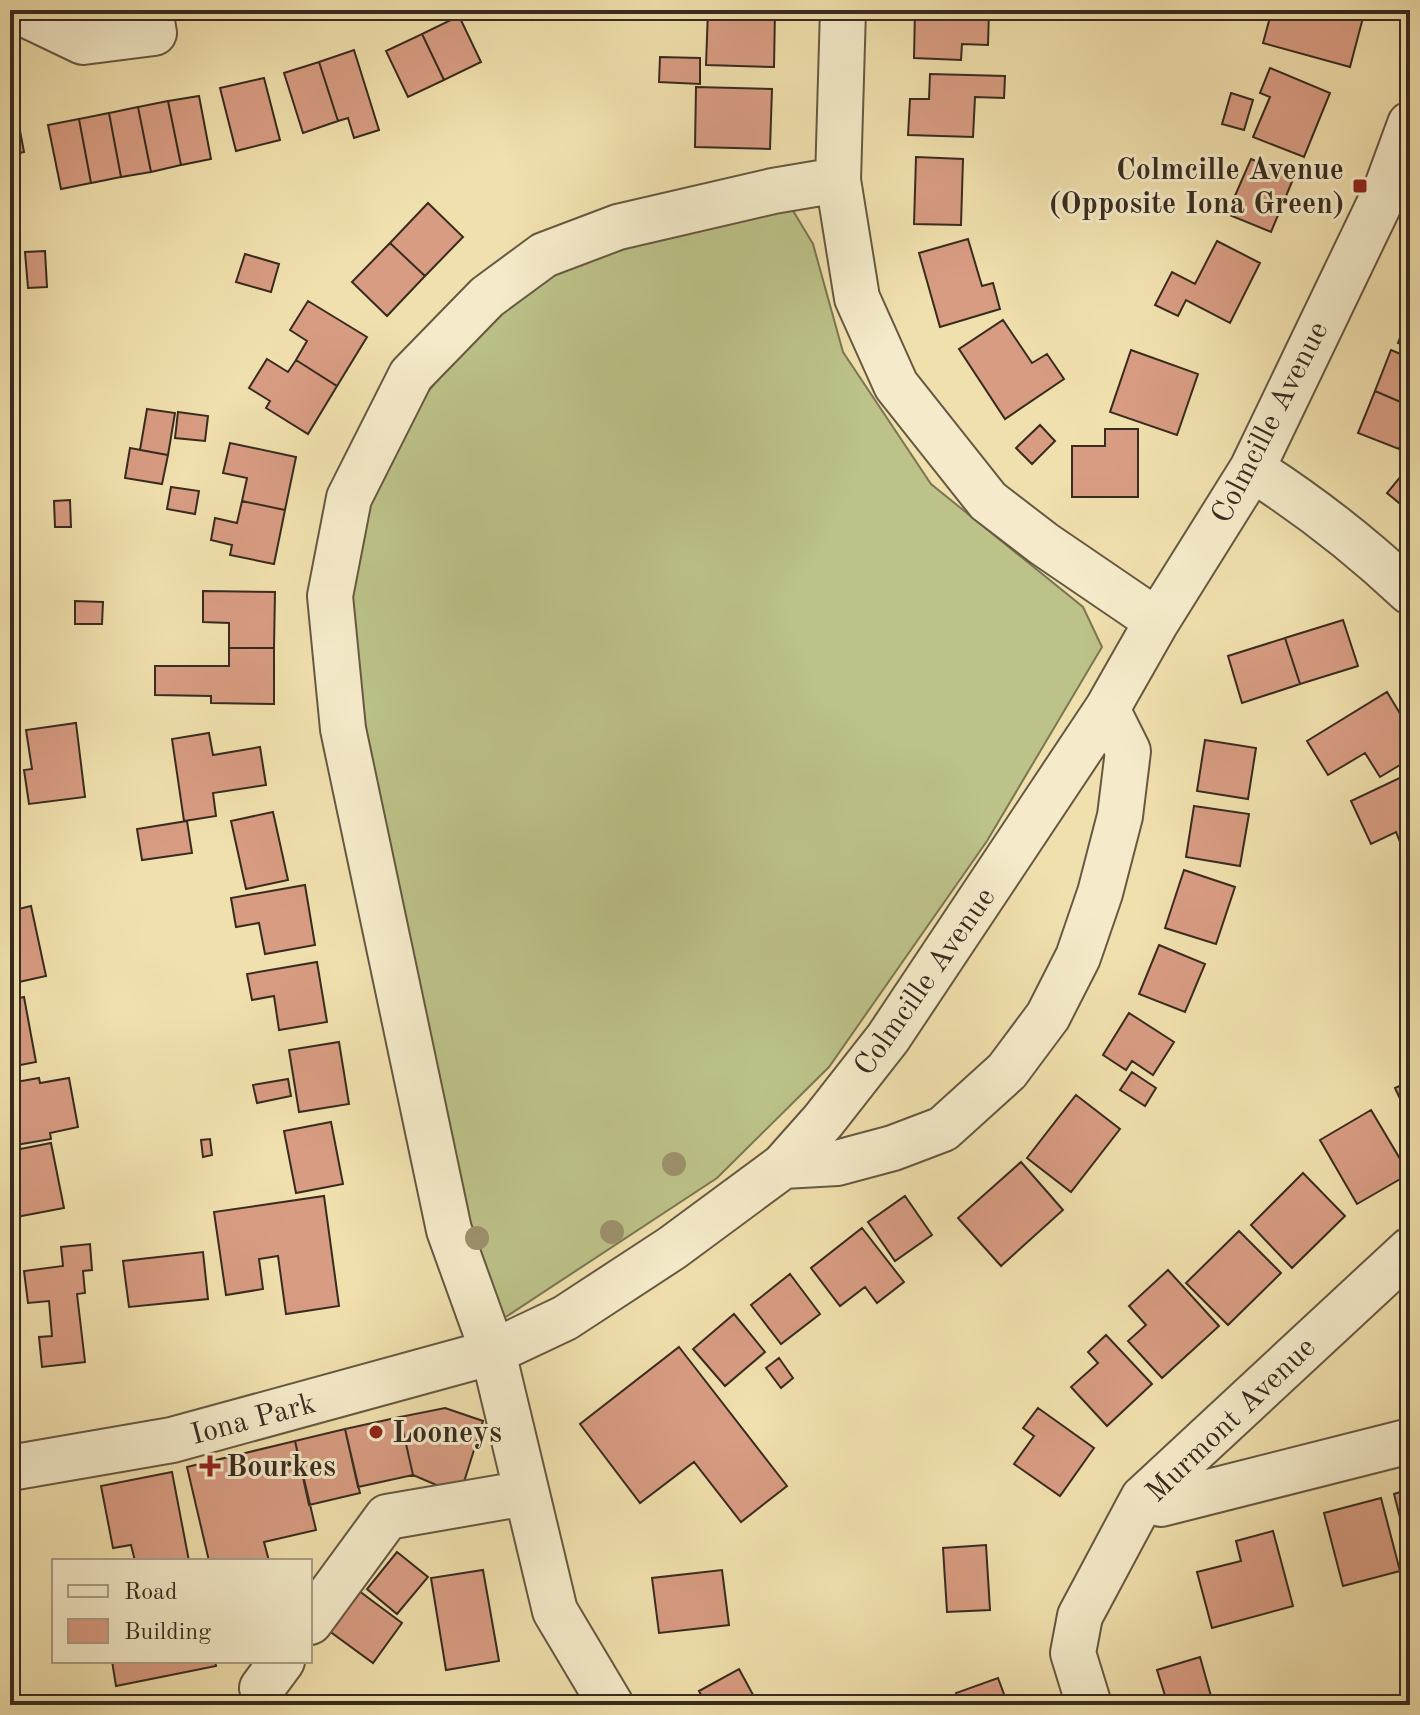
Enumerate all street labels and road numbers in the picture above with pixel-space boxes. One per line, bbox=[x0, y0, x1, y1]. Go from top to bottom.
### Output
street label: Colmcille Avenue bbox=[1207, 317, 1334, 529]
street label: Colmcille Avenue bbox=[850, 883, 1002, 1082]
street label: Murmont Avenue bbox=[1141, 1332, 1322, 1509]
street label: Iona Park bbox=[188, 1389, 319, 1451]

